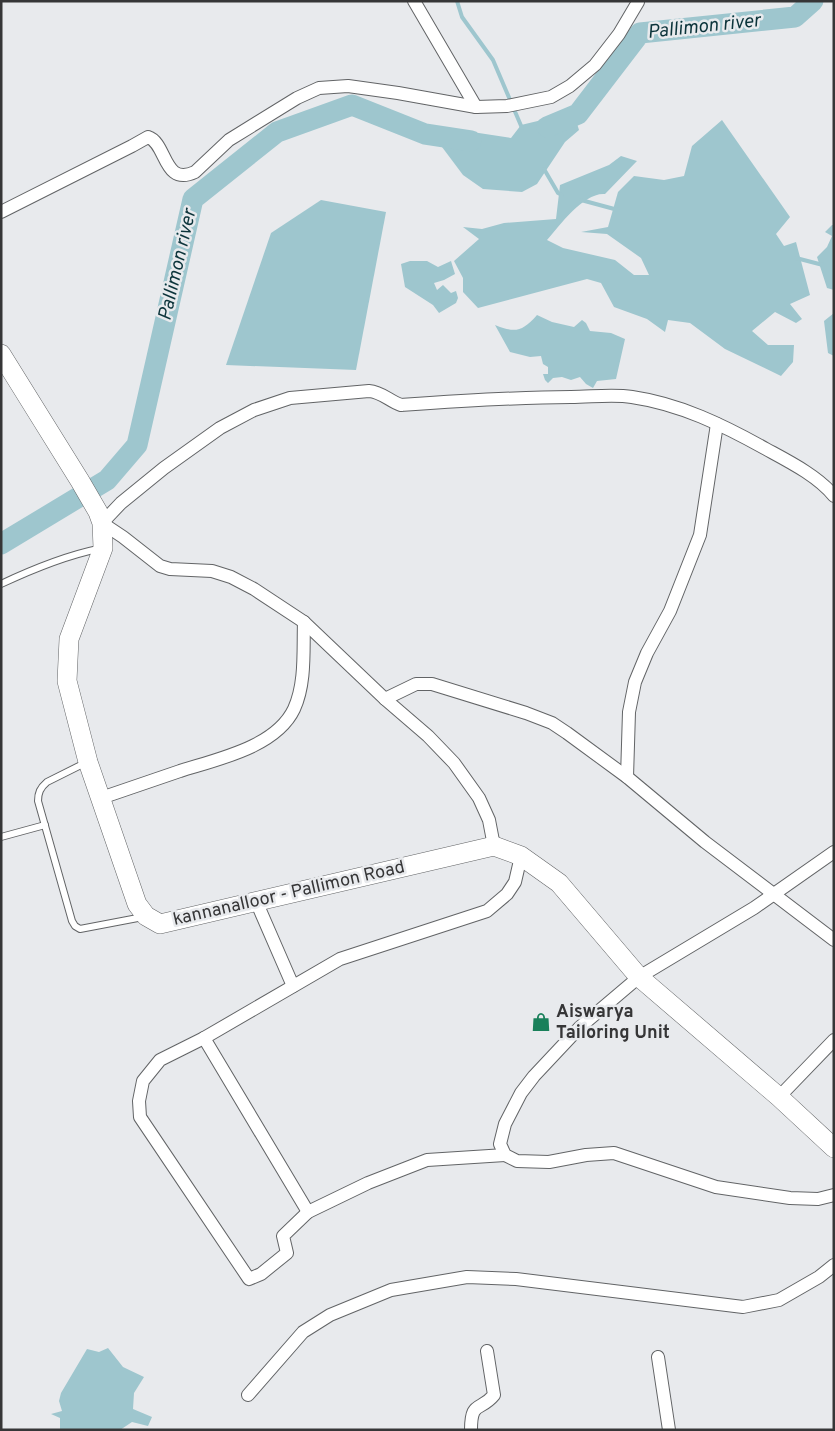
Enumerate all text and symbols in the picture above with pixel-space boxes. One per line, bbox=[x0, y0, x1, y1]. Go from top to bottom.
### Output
water label: Pallimon river bbox=[646, 9, 763, 45]
water label: Pallimon river bbox=[154, 205, 203, 323]
street label: kannanalloor - Pallimon Road bbox=[171, 856, 407, 932]
place label: Aiswarya Tailoring Unit bbox=[556, 1001, 670, 1045]
shop icon: Aiswarya Tailoring Unit bbox=[530, 1011, 552, 1033]

